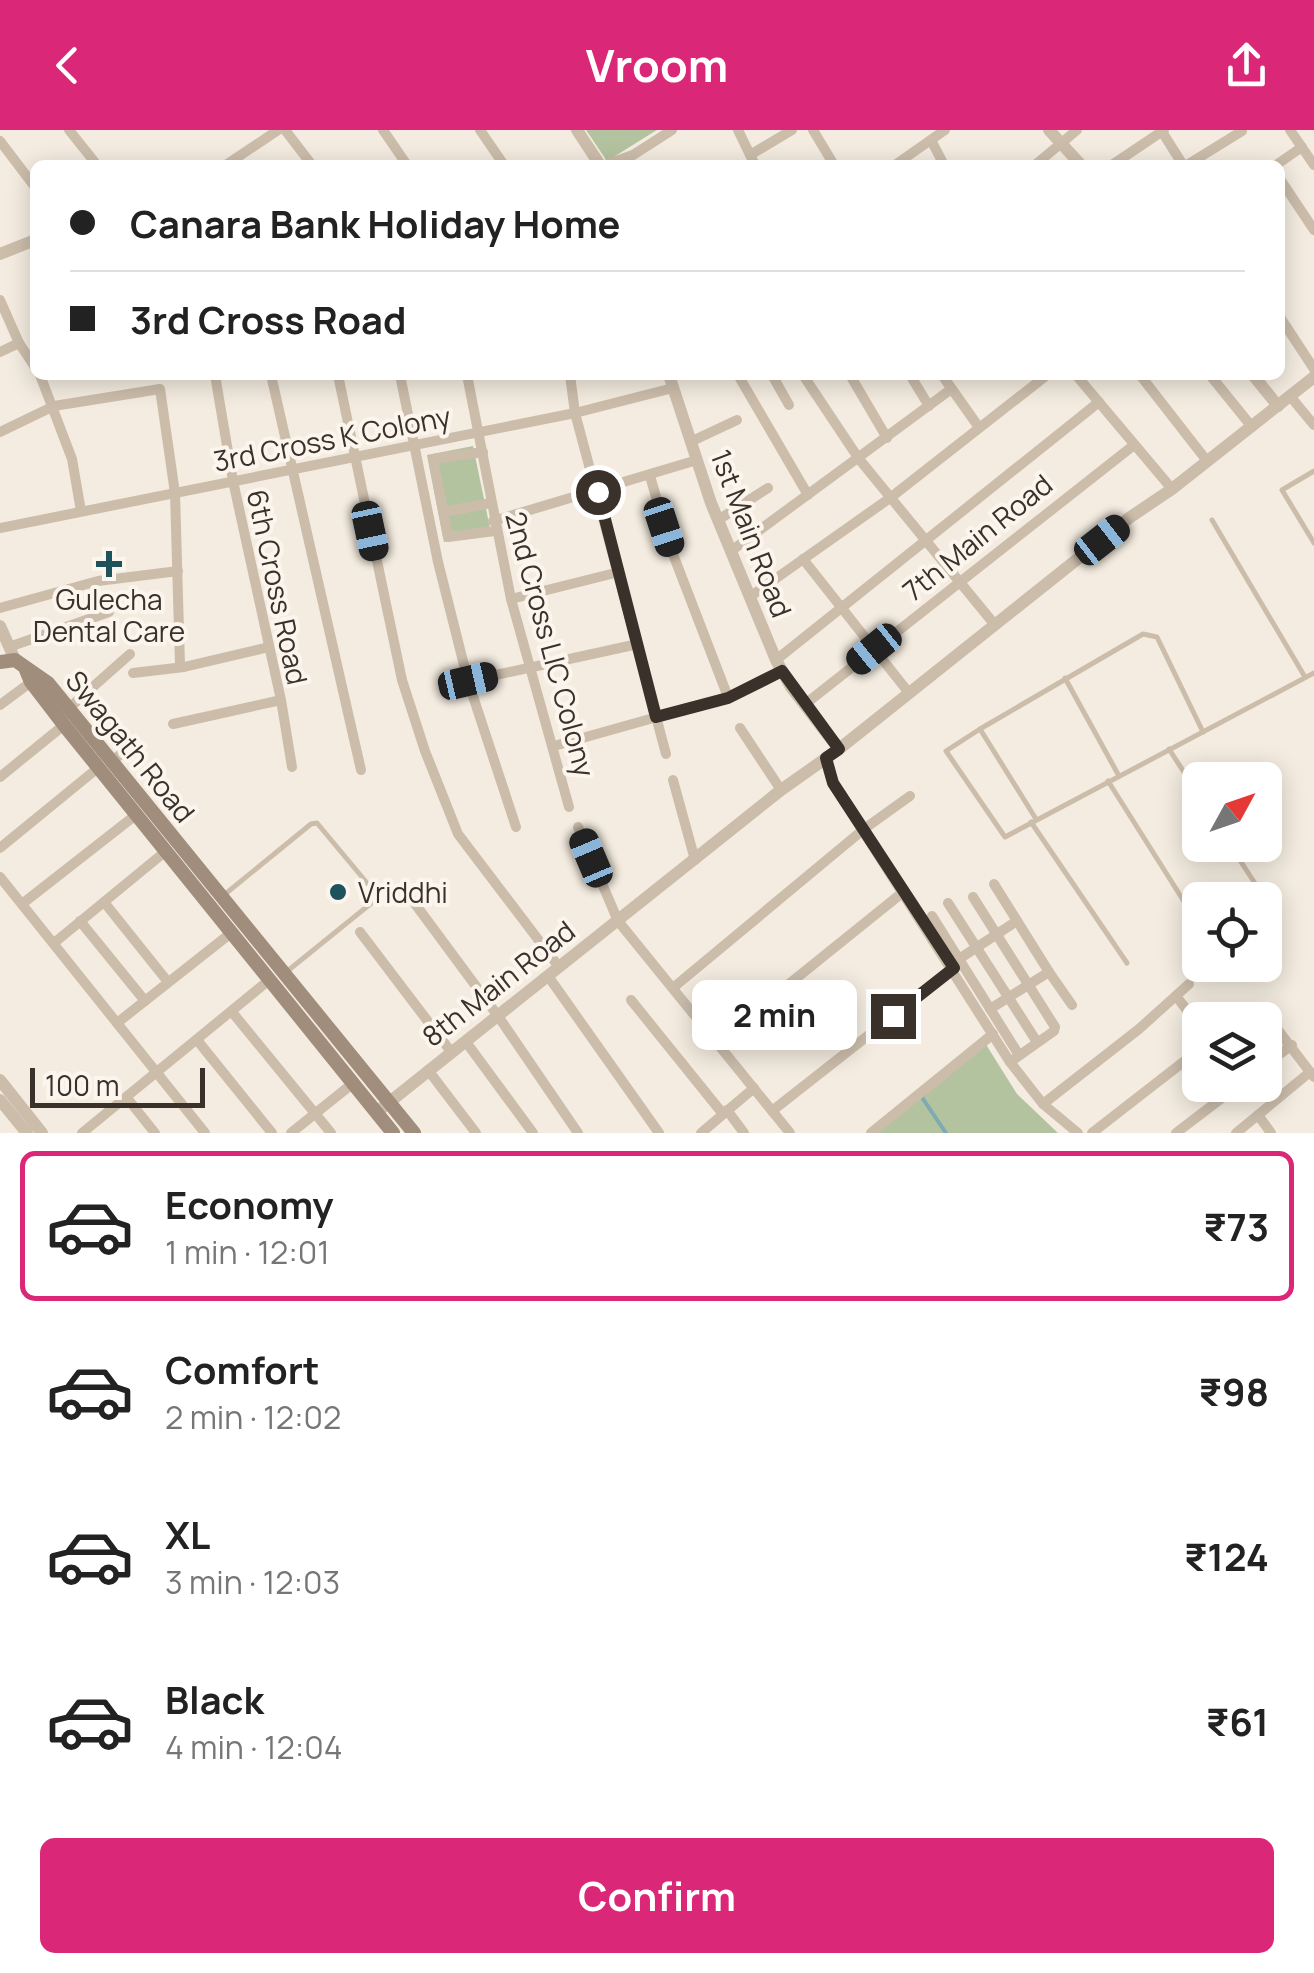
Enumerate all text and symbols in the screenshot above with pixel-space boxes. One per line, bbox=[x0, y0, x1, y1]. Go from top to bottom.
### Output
text: Vroom bbox=[586, 34, 728, 96]
icon: back bbox=[40, 38, 95, 93]
icon: share bbox=[1219, 38, 1274, 93]
text: Canara Bank Holiday Home bbox=[130, 197, 620, 249]
text: 3rd Cross Road bbox=[130, 293, 406, 345]
street label: 3rd Cross K Colony bbox=[210, 396, 454, 480]
street label: 1st Main Road bbox=[703, 444, 801, 622]
street label: 7th Main Road bbox=[894, 465, 1060, 609]
route start bbox=[576, 470, 621, 515]
street label: 6th Cross Road bbox=[239, 486, 317, 688]
car bbox=[640, 494, 688, 560]
car bbox=[349, 499, 391, 563]
street label: 2nd Cross LIC Colony bbox=[497, 507, 605, 781]
car bbox=[1069, 510, 1135, 570]
marker: Gulecha Dental Care bbox=[96, 551, 122, 577]
place label: Gulecha Dental Care bbox=[33, 580, 185, 650]
car bbox=[841, 618, 907, 680]
car bbox=[435, 660, 501, 702]
street label: Swagath Road bbox=[58, 662, 204, 830]
north arrow bbox=[1182, 762, 1282, 862]
map controls bbox=[1182, 762, 1282, 1102]
car bbox=[565, 825, 617, 891]
place label: Vriddhi bbox=[358, 873, 448, 911]
marker: Vriddhi bbox=[327, 881, 349, 903]
button: locate bbox=[1182, 882, 1282, 982]
street label: 8th Main Road bbox=[414, 911, 582, 1055]
callout: 2 min bbox=[693, 981, 858, 1051]
text: 2 min bbox=[733, 993, 816, 1037]
route end bbox=[871, 994, 916, 1039]
button: layers bbox=[1182, 1002, 1282, 1102]
scale bar bbox=[30, 1063, 205, 1108]
text: 100 m bbox=[45, 1066, 119, 1104]
text: Economy bbox=[165, 1178, 334, 1230]
icon: car bbox=[45, 1181, 135, 1271]
text: ₹73 bbox=[1203, 1200, 1269, 1252]
text: 1 min · 12:01 bbox=[165, 1230, 330, 1274]
text: Comfort bbox=[165, 1343, 319, 1395]
icon: car bbox=[45, 1346, 135, 1436]
text: ₹98 bbox=[1199, 1365, 1269, 1417]
text: 2 min · 12:02 bbox=[165, 1395, 341, 1439]
text: XL bbox=[165, 1508, 210, 1560]
icon: car bbox=[45, 1511, 135, 1601]
text: ₹124 bbox=[1184, 1530, 1269, 1582]
text: 3 min · 12:03 bbox=[165, 1560, 340, 1604]
text: Black bbox=[165, 1673, 264, 1725]
icon: car bbox=[45, 1676, 135, 1766]
text: ₹61 bbox=[1206, 1695, 1269, 1747]
text: 4 min · 12:04 bbox=[165, 1725, 343, 1769]
button: Confirm bbox=[40, 1838, 1274, 1953]

